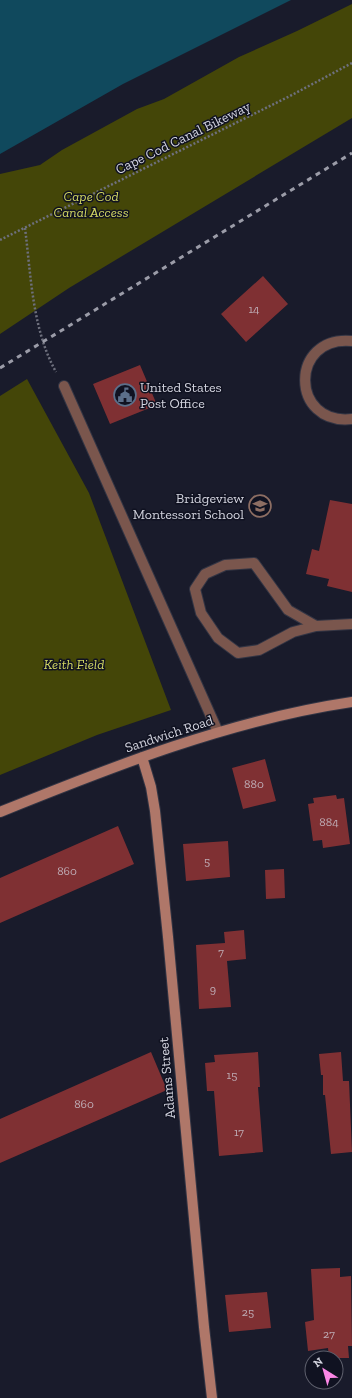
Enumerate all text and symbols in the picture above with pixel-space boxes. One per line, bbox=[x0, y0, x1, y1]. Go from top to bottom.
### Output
street label: Cape Cod Canal Bikeway bbox=[113, 98, 254, 178]
park label: Cape Cod Canal Access bbox=[53, 188, 129, 221]
house number: 14 bbox=[248, 302, 260, 316]
place label: United States Post Office bbox=[140, 379, 222, 412]
public building icon: United States Post Office bbox=[112, 382, 138, 408]
place label: Bridgeview Montessori School bbox=[133, 490, 244, 523]
school or university icon: Bridgeview Montessori School bbox=[247, 493, 273, 519]
park label: Keith Field bbox=[44, 656, 104, 673]
street label: Sandwich Road bbox=[123, 712, 216, 756]
house number: 880 bbox=[244, 777, 264, 791]
house number: 884 bbox=[319, 815, 339, 829]
house number: 5 bbox=[204, 854, 210, 868]
house number: 860 bbox=[57, 864, 77, 878]
house number: 7 bbox=[218, 945, 224, 959]
house number: 9 bbox=[210, 982, 216, 996]
street label: Adams Street bbox=[155, 1036, 179, 1119]
house number: 15 bbox=[227, 1068, 237, 1082]
house number: 860 bbox=[74, 1097, 94, 1111]
house number: 17 bbox=[234, 1125, 244, 1139]
house number: 25 bbox=[242, 1305, 254, 1319]
house number: 27 bbox=[323, 1327, 335, 1341]
north arrow bbox=[304, 1350, 344, 1390]
text: N bbox=[311, 1354, 326, 1370]

